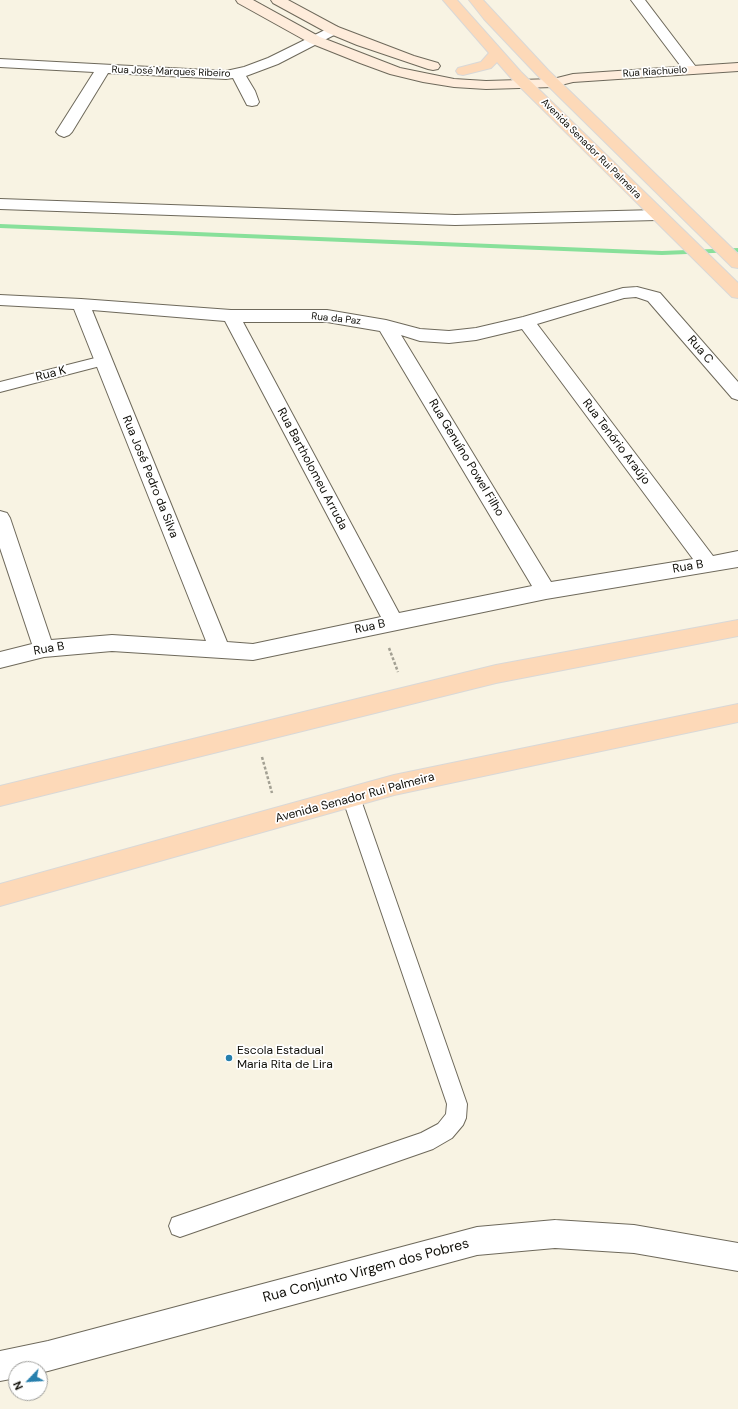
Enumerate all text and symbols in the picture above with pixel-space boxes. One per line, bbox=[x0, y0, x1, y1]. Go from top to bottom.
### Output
street label: Rua José Marques Ribeiro bbox=[111, 64, 231, 80]
street label: Rua Riachuelo bbox=[622, 64, 688, 80]
street label: Avenida Senador Rui Palmeira bbox=[538, 96, 644, 202]
street label: Rua da Paz bbox=[311, 310, 361, 328]
street label: Rua C bbox=[684, 333, 716, 367]
street label: Rua K bbox=[34, 363, 68, 385]
street label: Rua Tenório Araújo bbox=[579, 396, 653, 488]
street label: Rua Genuíno Powel Filho bbox=[425, 397, 507, 519]
street label: Rua Bartholomeu Arruda bbox=[274, 406, 350, 532]
street label: Rua José Pedro da Silva bbox=[119, 414, 181, 540]
street label: Rua B bbox=[672, 557, 704, 577]
street label: Rua B bbox=[353, 617, 387, 637]
street label: Rua B bbox=[33, 639, 65, 659]
street label: Avenida Senador Rui Palmeira bbox=[274, 770, 436, 826]
place label: Escola Estadual Maria Rita de Lira bbox=[237, 1044, 333, 1072]
marker: Escola Estadual Maria Rita de Lira bbox=[224, 1053, 234, 1063]
street label: Rua Conjunto Virgem dos Pobres bbox=[261, 1235, 471, 1307]
north arrow bbox=[8, 1361, 48, 1401]
text: N bbox=[10, 1379, 26, 1392]

